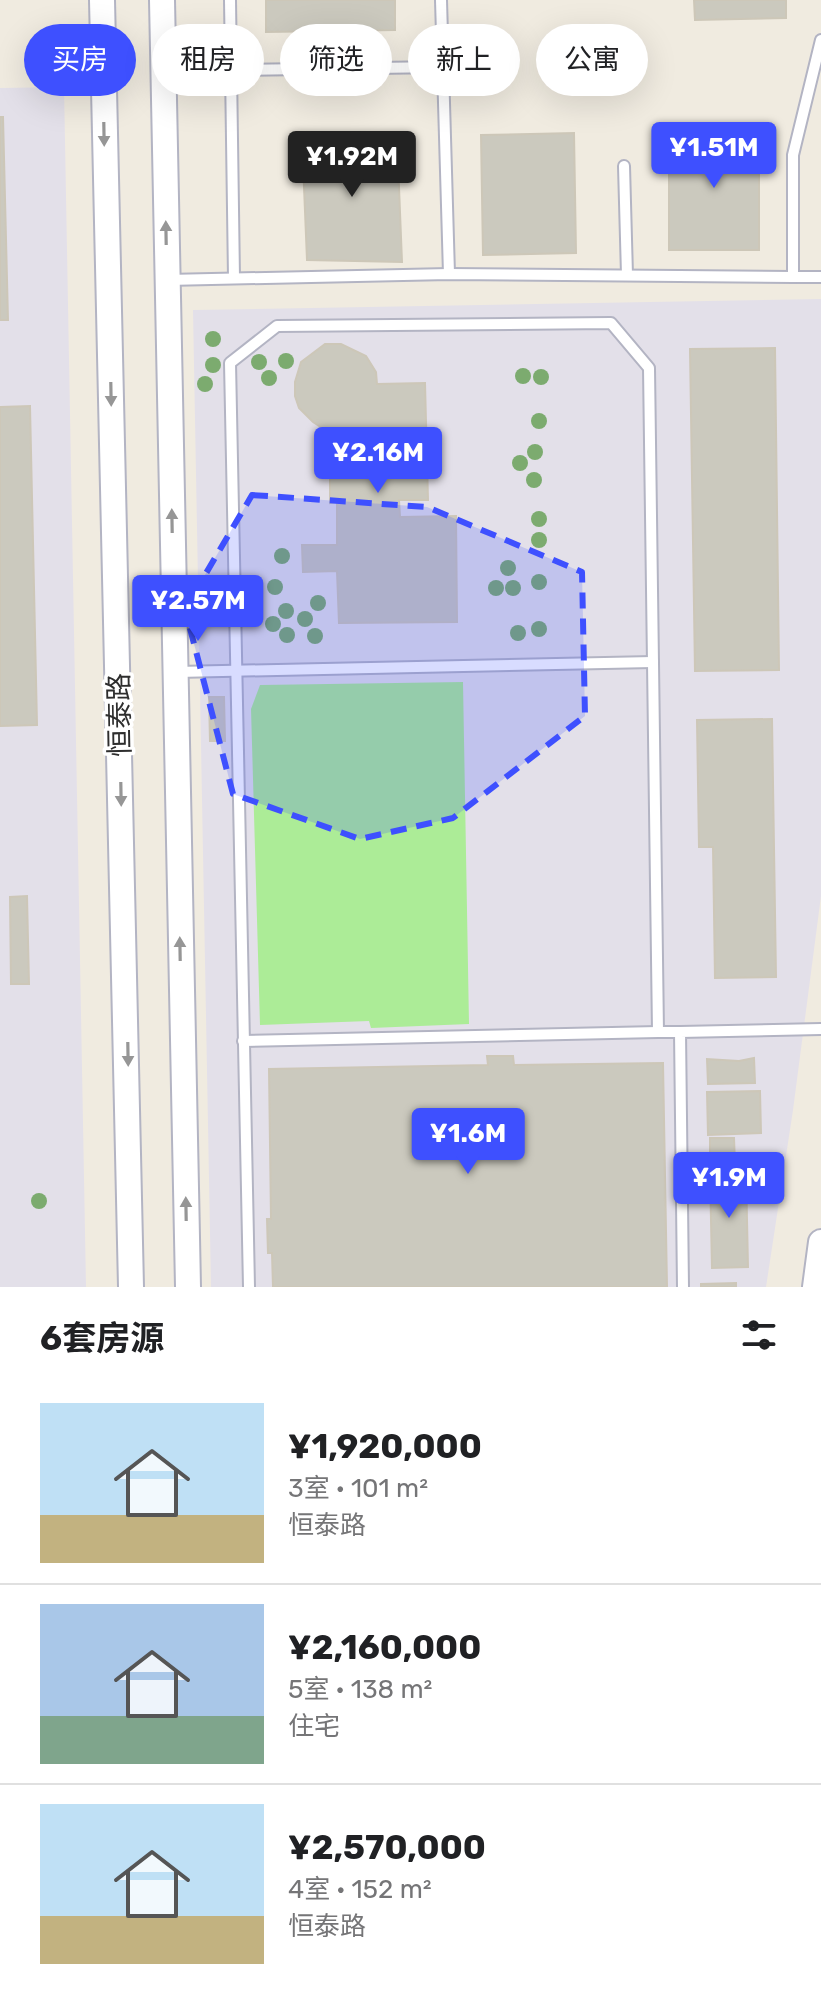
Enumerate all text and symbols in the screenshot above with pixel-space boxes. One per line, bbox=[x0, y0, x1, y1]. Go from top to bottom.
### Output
chip: 买房 bbox=[24, 24, 136, 96]
chip: 租房 bbox=[152, 24, 264, 96]
chip: 筛选 bbox=[280, 24, 392, 96]
chip: 新上 bbox=[408, 24, 520, 96]
chip: 公寓 bbox=[536, 24, 648, 96]
one-way arrow bbox=[98, 122, 111, 147]
pin: ¥1.51M bbox=[649, 122, 779, 190]
pin: ¥1.92M bbox=[287, 131, 417, 199]
text: ¥1.51M bbox=[669, 132, 759, 163]
text: ¥1.92M bbox=[306, 141, 398, 172]
one-way arrow bbox=[160, 220, 172, 245]
one-way arrow bbox=[105, 382, 117, 407]
pin: ¥2.16M bbox=[313, 427, 443, 495]
text: ¥2.16M bbox=[332, 437, 424, 468]
one-way arrow bbox=[165, 508, 178, 533]
pin: ¥2.57M bbox=[133, 575, 263, 643]
text: ¥2.57M bbox=[150, 585, 246, 616]
street label: 恒泰路 bbox=[102, 673, 137, 757]
one-way arrow bbox=[115, 782, 128, 807]
one-way arrow bbox=[174, 936, 186, 961]
one-way arrow bbox=[121, 1042, 134, 1067]
pin: ¥1.6M bbox=[412, 1108, 524, 1176]
text: ¥1.6M bbox=[430, 1118, 506, 1149]
pin: ¥1.9M bbox=[673, 1152, 785, 1220]
text: ¥1.9M bbox=[691, 1162, 767, 1193]
one-way arrow bbox=[179, 1196, 192, 1221]
icon: filters bbox=[737, 1313, 781, 1357]
text: 6套房源 bbox=[40, 1318, 164, 1359]
text: ¥1,920,000 bbox=[288, 1426, 482, 1467]
icon: home bbox=[104, 1435, 200, 1531]
text: 3室 · 101 m² bbox=[288, 1473, 428, 1504]
text: 恒泰路 bbox=[288, 1510, 366, 1541]
text: ¥2,160,000 bbox=[288, 1627, 481, 1668]
icon: home bbox=[104, 1636, 200, 1732]
text: 5室 · 138 m² bbox=[288, 1674, 432, 1705]
text: 住宅 bbox=[288, 1711, 340, 1742]
text: ¥2,570,000 bbox=[288, 1827, 486, 1868]
icon: home bbox=[104, 1836, 200, 1932]
text: 4室 · 152 m² bbox=[288, 1874, 432, 1905]
text: 恒泰路 bbox=[288, 1911, 366, 1942]

